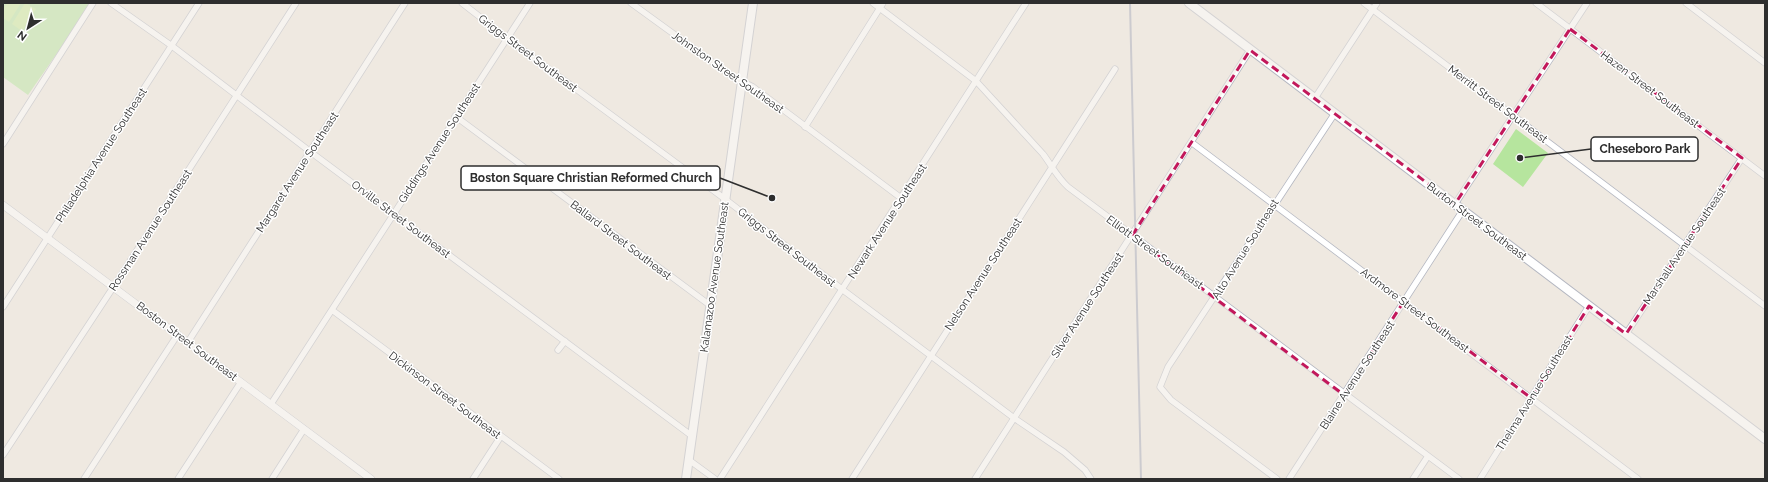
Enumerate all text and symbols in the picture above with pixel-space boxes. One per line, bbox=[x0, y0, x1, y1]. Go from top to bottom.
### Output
north arrow bbox=[8, 8, 48, 48]
street label: Griggs Street Southeast bbox=[476, 12, 580, 95]
text: N bbox=[15, 28, 30, 43]
street label: Johnston Street Southeast bbox=[669, 29, 787, 116]
street label: Hazen Street Southeast bbox=[1598, 48, 1702, 131]
street label: Merritt Street Southeast bbox=[1446, 63, 1550, 146]
street label: Giddings Avenue Southeast bbox=[396, 81, 483, 206]
street label: Philadelphia Avenue Southeast bbox=[53, 85, 150, 225]
street label: Margaret Avenue Southeast bbox=[254, 109, 341, 235]
callout: Cheseboro Park bbox=[1591, 137, 1698, 161]
text: Cheseboro Park bbox=[1599, 142, 1691, 156]
street label: Newark Avenue Southeast bbox=[845, 161, 930, 281]
callout: Boston Square Christian Reformed Church bbox=[461, 166, 720, 190]
street label: Rossman Avenue Southeast bbox=[106, 167, 195, 293]
text: Boston Square Christian Reformed Church bbox=[470, 171, 712, 185]
street label: Orville Street Southeast bbox=[349, 178, 453, 261]
street label: Burton Street Southeast bbox=[1424, 180, 1529, 263]
street label: Marshall Avenue Southeast bbox=[1640, 185, 1729, 307]
street label: Alto Avenue Southeast bbox=[1209, 196, 1282, 302]
street label: Ballard Street Southeast bbox=[568, 198, 674, 283]
street label: Kalamazoo Avenue Southeast bbox=[698, 201, 732, 353]
street label: Griggs Street Southeast bbox=[735, 205, 838, 290]
street label: Elliott Street Southeast bbox=[1104, 213, 1206, 292]
street label: Nelson Avenue Southeast bbox=[942, 215, 1025, 333]
street label: Silver Avenue Southeast bbox=[1049, 250, 1126, 360]
street label: Ardmore Street Southeast bbox=[1358, 265, 1472, 356]
street label: Boston Street Southeast bbox=[134, 299, 240, 384]
street label: Blaine Avenue Southeast bbox=[1317, 318, 1398, 432]
street label: Thelma Avenue Southeast bbox=[1493, 333, 1576, 453]
street label: Dickinson Street Southeast bbox=[386, 349, 503, 442]

